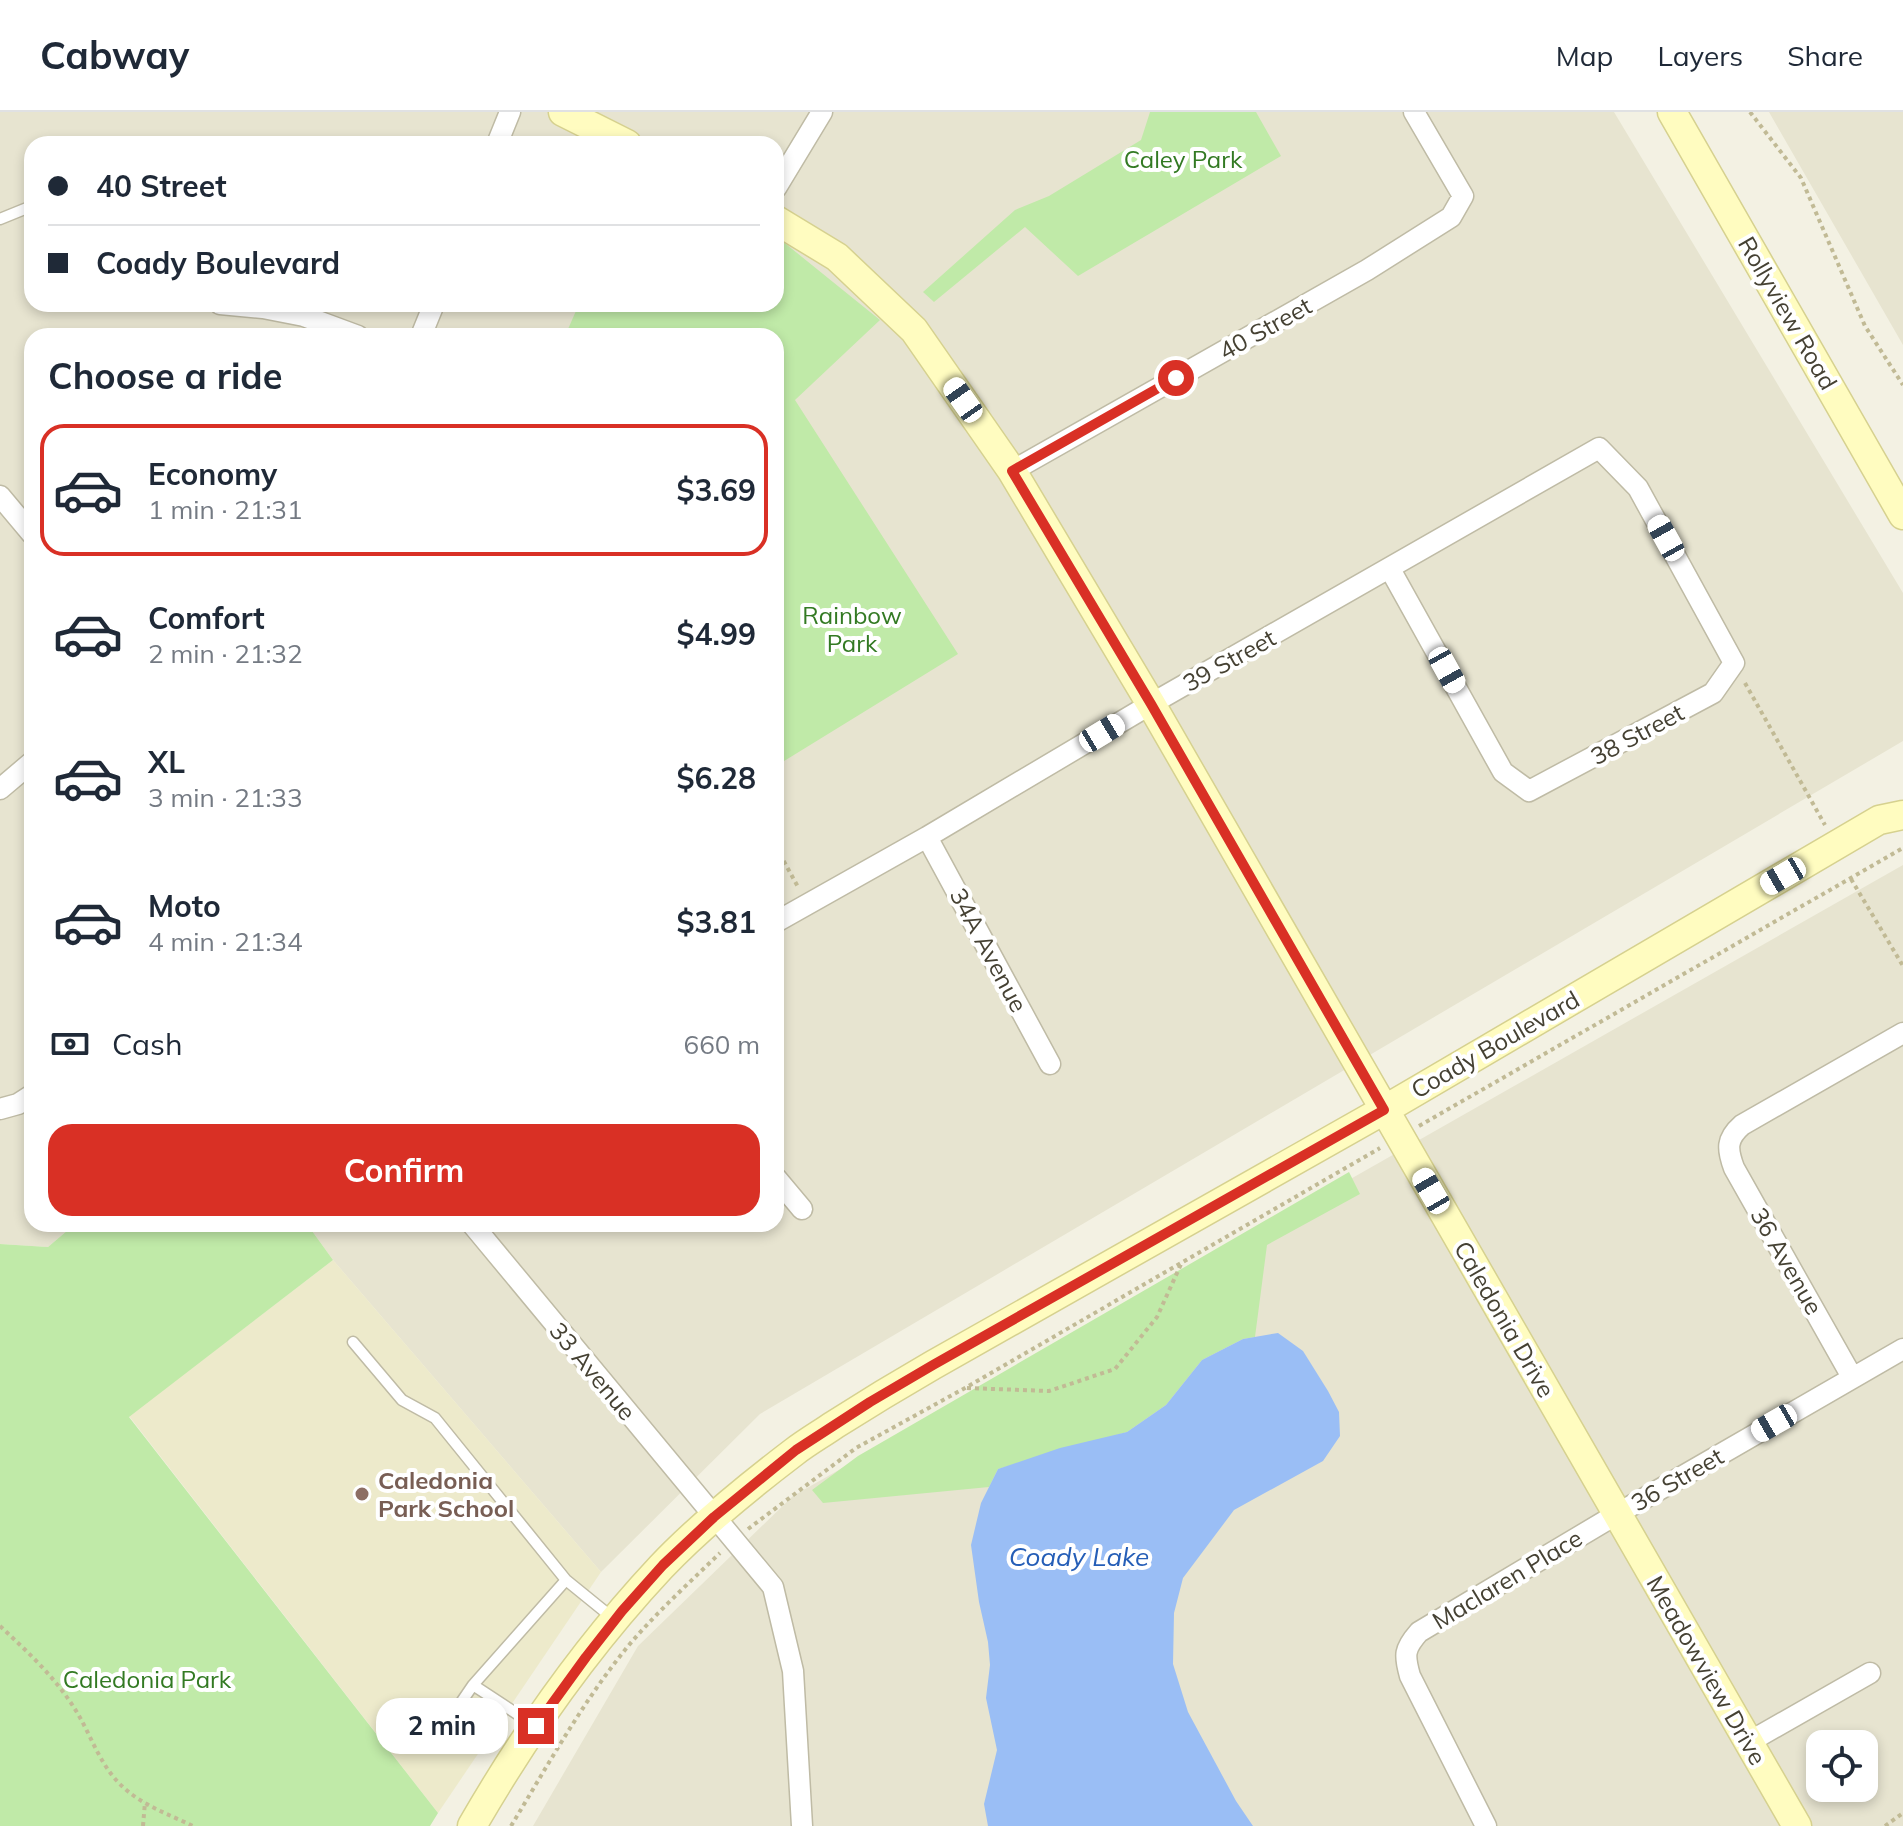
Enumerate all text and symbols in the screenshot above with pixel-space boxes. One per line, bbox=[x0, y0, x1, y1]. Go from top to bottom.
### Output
text: Cabway bbox=[40, 31, 189, 79]
text: Map bbox=[1556, 38, 1613, 73]
text: Layers bbox=[1657, 38, 1743, 73]
text: Share bbox=[1787, 38, 1863, 73]
park label: Caley Park bbox=[1124, 144, 1243, 174]
text: 40 Street bbox=[96, 167, 227, 205]
street label: Rollyview Road bbox=[1732, 231, 1844, 395]
text: Coady Boulevard bbox=[96, 244, 340, 282]
street label: 40 Street bbox=[1213, 290, 1317, 366]
text: Choose a ride bbox=[48, 353, 282, 398]
route start bbox=[1158, 360, 1194, 396]
car bbox=[939, 373, 987, 427]
icon: car bbox=[52, 454, 124, 526]
text: Economy bbox=[148, 455, 277, 493]
text: $3.69 bbox=[677, 471, 756, 509]
text: 1 min · 21:31 bbox=[148, 493, 303, 526]
car bbox=[1644, 511, 1688, 565]
icon: car bbox=[52, 598, 124, 670]
text: Comfort bbox=[148, 599, 265, 637]
park label: Rainbow Park bbox=[802, 600, 902, 658]
text: $4.99 bbox=[677, 615, 756, 653]
street label: 39 Street bbox=[1177, 622, 1281, 698]
text: 2 min · 21:32 bbox=[148, 637, 303, 670]
car bbox=[1425, 643, 1469, 697]
street label: 38 Street bbox=[1585, 697, 1689, 771]
car bbox=[1075, 710, 1129, 756]
icon: car bbox=[52, 742, 124, 814]
text: XL bbox=[148, 743, 185, 781]
text: $6.28 bbox=[677, 759, 756, 797]
text: 3 min · 21:33 bbox=[148, 781, 303, 814]
car bbox=[1756, 854, 1810, 898]
street label: 34A Avenue bbox=[944, 883, 1034, 1017]
icon: car bbox=[52, 886, 124, 958]
text: Moto bbox=[148, 887, 221, 925]
text: $3.81 bbox=[677, 903, 756, 941]
text: 4 min · 21:34 bbox=[148, 925, 303, 958]
street label: Coady Boulevard bbox=[1405, 984, 1585, 1104]
icon: cash bbox=[48, 1022, 92, 1066]
text: Cash bbox=[112, 1025, 183, 1063]
text: 660 m bbox=[684, 1028, 760, 1061]
button: Confirm bbox=[48, 1124, 760, 1216]
car bbox=[1409, 1164, 1453, 1218]
street label: 36 Avenue bbox=[1744, 1202, 1830, 1320]
street label: Caledonia Drive bbox=[1448, 1235, 1562, 1403]
street label: 33 Avenue bbox=[543, 1316, 643, 1426]
car bbox=[1747, 1401, 1801, 1445]
street label: 36 Street bbox=[1626, 1441, 1728, 1517]
place label: Caledonia Park School bbox=[378, 1465, 514, 1523]
marker: Caledonia Park School bbox=[353, 1485, 371, 1503]
street label: Maclaren Place bbox=[1427, 1523, 1587, 1635]
water label: Coady Lake bbox=[1009, 1540, 1149, 1573]
street label: Meadowview Drive bbox=[1641, 1570, 1773, 1770]
park label: Caledonia Park bbox=[63, 1664, 232, 1694]
callout: 2 min bbox=[376, 1698, 508, 1754]
route end bbox=[518, 1708, 554, 1744]
text: 2 min bbox=[408, 1709, 476, 1742]
map controls bbox=[1806, 1730, 1878, 1802]
button: locate bbox=[1806, 1730, 1878, 1802]

